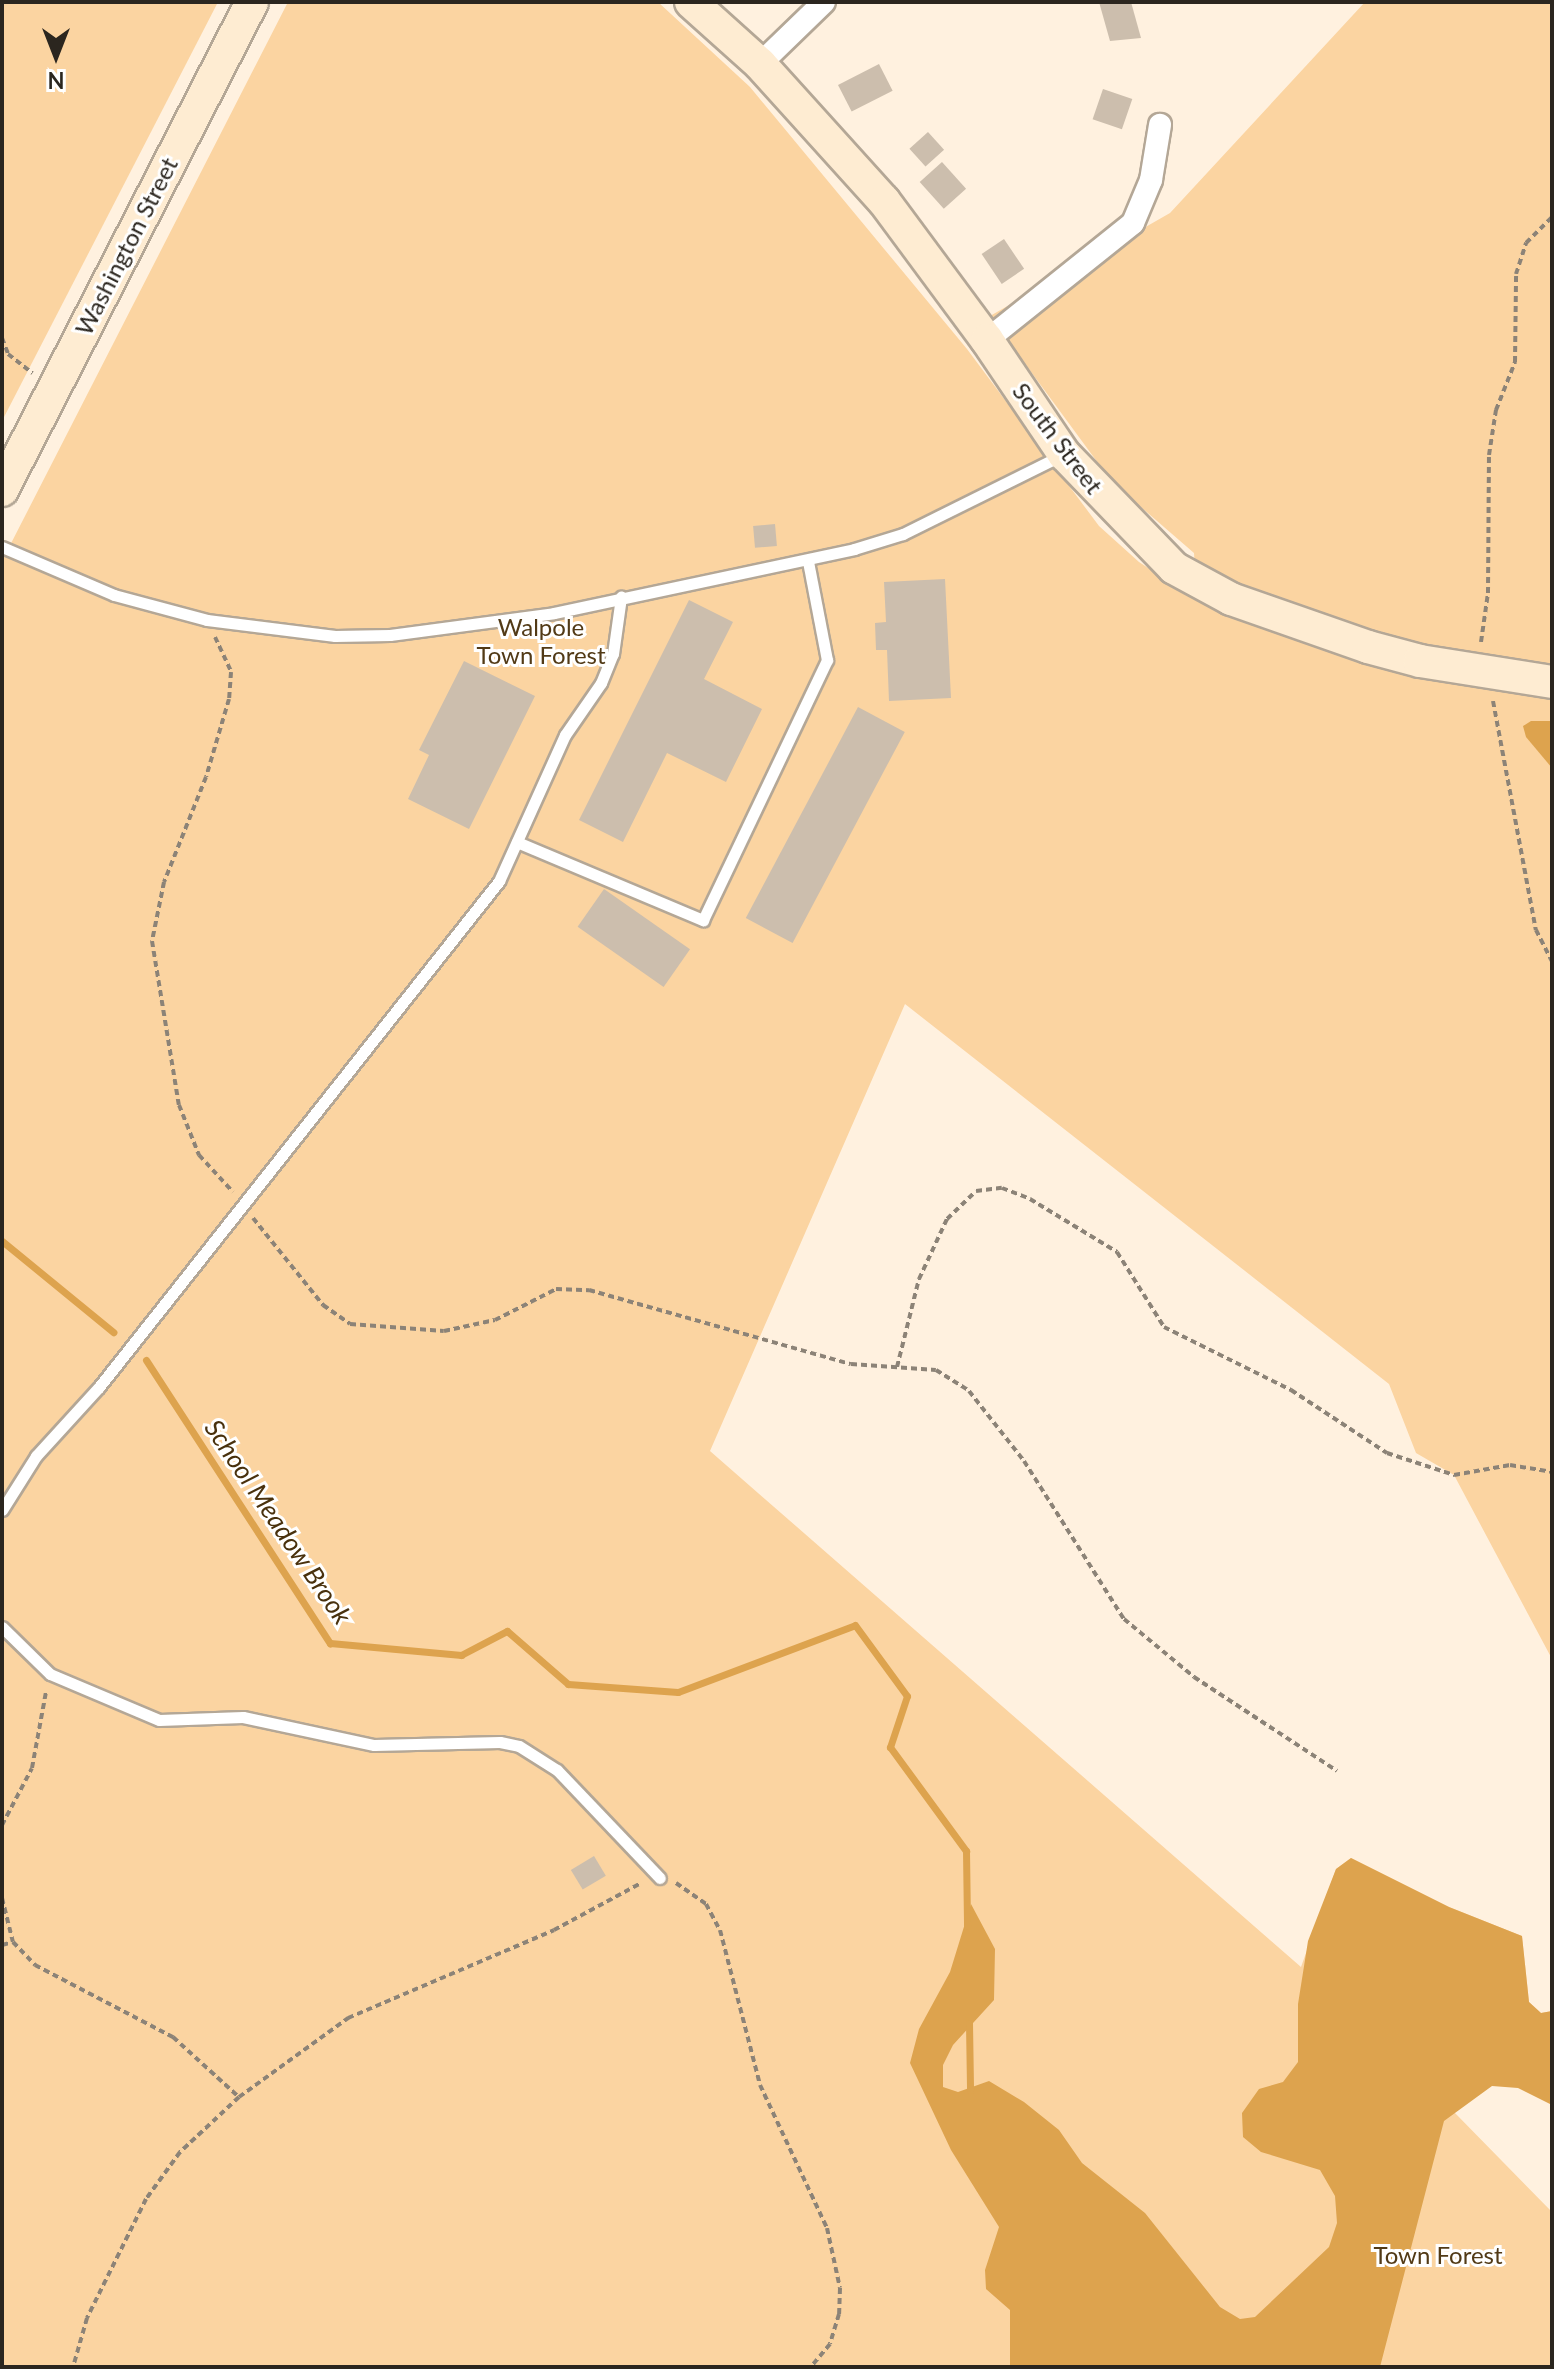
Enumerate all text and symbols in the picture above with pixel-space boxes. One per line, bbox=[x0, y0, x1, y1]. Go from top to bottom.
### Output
north arrow bbox=[16, 16, 96, 96]
text: N bbox=[48, 67, 64, 94]
street label: Washington Street bbox=[69, 152, 183, 340]
street label: South Street bbox=[1007, 377, 1109, 499]
park label: Walpole Town Forest bbox=[476, 613, 606, 669]
water label: School Meadow Brook bbox=[198, 1414, 358, 1630]
park label: Town Forest bbox=[1373, 2241, 1503, 2269]

